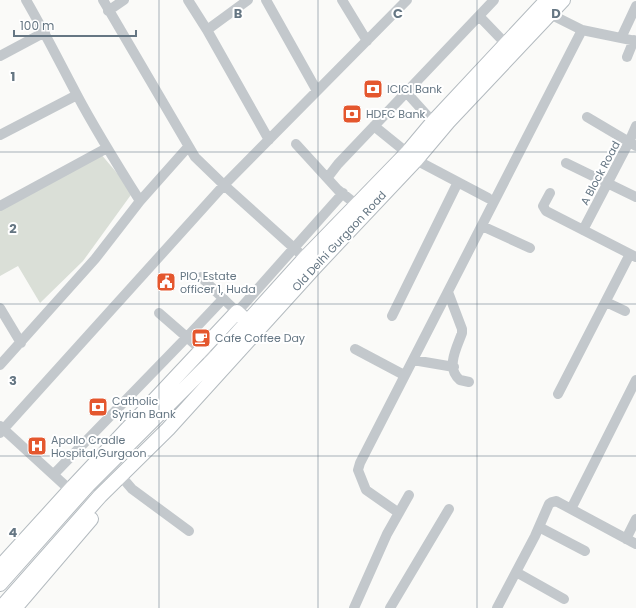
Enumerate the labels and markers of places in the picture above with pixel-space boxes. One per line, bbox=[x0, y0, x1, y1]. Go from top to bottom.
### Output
bank icon: ICICI Bank bbox=[362, 78, 384, 100]
place label: ICICI Bank bbox=[387, 81, 442, 97]
bank icon: HDFC Bank bbox=[341, 103, 363, 125]
place label: HDFC Bank bbox=[366, 106, 426, 122]
place label: PIO, Estate officer 1, Huda bbox=[180, 268, 256, 297]
public building icon: PIO, Estate officer 1, Huda bbox=[155, 271, 177, 293]
cafe icon: Cafe Coffee Day bbox=[190, 327, 212, 349]
place label: Cafe Coffee Day bbox=[215, 330, 306, 346]
place label: Catholic Syrian Bank bbox=[112, 393, 176, 422]
bank icon: Catholic Syrian Bank bbox=[87, 396, 109, 418]
place label: Apollo Cradle Hospital,Gurgaon bbox=[51, 432, 147, 461]
hospital icon: Apollo Cradle Hospital,Gurgaon bbox=[26, 435, 48, 457]

